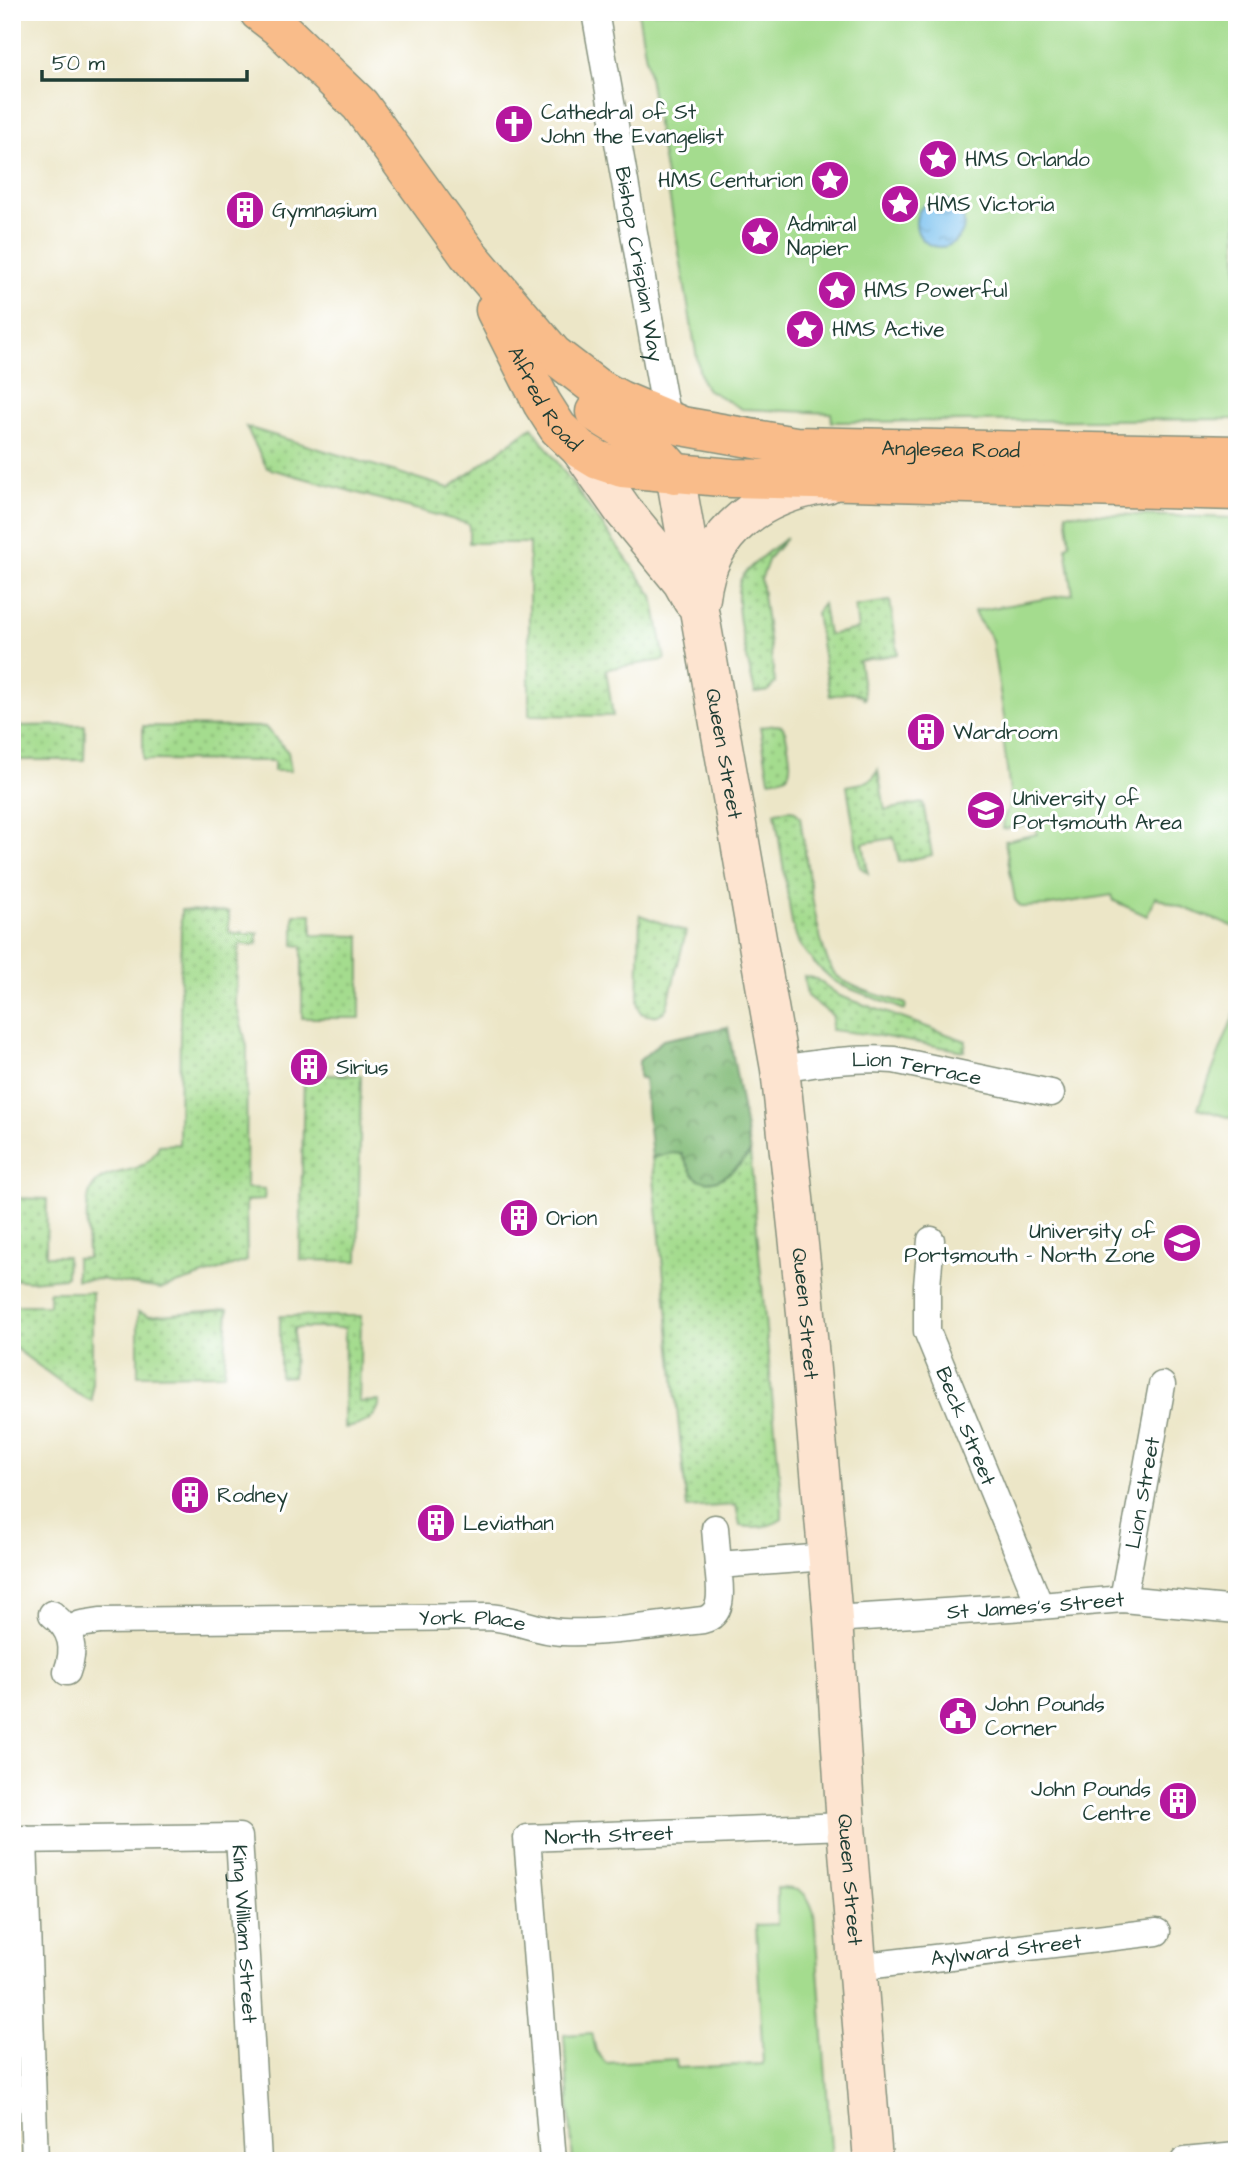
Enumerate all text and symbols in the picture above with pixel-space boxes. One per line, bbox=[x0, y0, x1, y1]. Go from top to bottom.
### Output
scale bar bbox=[42, 38, 247, 82]
text: 50 m bbox=[52, 49, 106, 78]
place label: Cathedral of St John the Evangelist bbox=[541, 98, 725, 153]
church icon: Cathedral of St John the Evangelist bbox=[493, 103, 535, 145]
place icon: HMS Orlando bbox=[917, 138, 959, 180]
place label: HMS Orlando bbox=[965, 145, 1090, 174]
place icon: HMS Centurion bbox=[809, 159, 851, 201]
street label: Bishop Crispian Way bbox=[608, 164, 671, 365]
place label: HMS Centurion bbox=[658, 166, 803, 195]
place icon: HMS Victoria bbox=[879, 183, 921, 225]
building icon: Gymnasium bbox=[224, 189, 266, 231]
place label: HMS Victoria bbox=[927, 190, 1055, 219]
place label: Gymnasium bbox=[272, 196, 377, 227]
place label: Admiral Napier bbox=[787, 210, 856, 264]
place icon: Admiral Napier bbox=[739, 215, 781, 257]
place icon: HMS Powerful bbox=[816, 269, 858, 311]
place label: HMS Powerful bbox=[864, 276, 1008, 305]
place icon: HMS Active bbox=[784, 308, 826, 350]
place label: HMS Active bbox=[832, 315, 945, 344]
street label: Alfred Road bbox=[501, 341, 588, 458]
street label: Anglesea Road bbox=[881, 434, 1021, 466]
street label: Queen Street bbox=[698, 686, 750, 822]
building icon: Wardroom bbox=[905, 711, 947, 753]
place label: Wardroom bbox=[953, 718, 1058, 747]
place label: University of Portsmouth Area bbox=[1013, 784, 1182, 837]
school or university icon: University of Portsmouth Area bbox=[965, 789, 1007, 831]
street label: Lion Terrace bbox=[851, 1045, 984, 1093]
building icon: Sirius bbox=[288, 1046, 330, 1088]
place label: Sirius bbox=[336, 1053, 389, 1082]
building icon: Orion bbox=[498, 1197, 540, 1239]
place label: Orion bbox=[546, 1204, 597, 1233]
place label: University of Portsmouth - North Zone bbox=[904, 1217, 1156, 1270]
school or university icon: University of Portsmouth - North Zone bbox=[1161, 1222, 1203, 1264]
street label: Queen Street bbox=[784, 1246, 826, 1381]
street label: Beck Street bbox=[928, 1363, 1003, 1490]
street label: Lion Street bbox=[1118, 1434, 1167, 1551]
building icon: Rodney bbox=[169, 1474, 211, 1516]
place label: Rodney bbox=[217, 1481, 288, 1512]
building icon: Leviathan bbox=[415, 1502, 457, 1544]
place label: Leviathan bbox=[463, 1509, 554, 1538]
street label: St James's Street bbox=[946, 1585, 1126, 1627]
street label: York Place bbox=[418, 1603, 529, 1639]
place label: John Pounds Corner bbox=[985, 1690, 1105, 1743]
public building icon: John Pounds Corner bbox=[937, 1695, 979, 1737]
place label: John Pounds Centre bbox=[1031, 1775, 1151, 1828]
building icon: John Pounds Centre bbox=[1157, 1780, 1199, 1822]
street label: Queen Street bbox=[830, 1813, 870, 1947]
street label: North Street bbox=[544, 1818, 674, 1852]
street label: King William Street bbox=[224, 1844, 264, 2024]
street label: Aylward Street bbox=[929, 1927, 1084, 1974]

